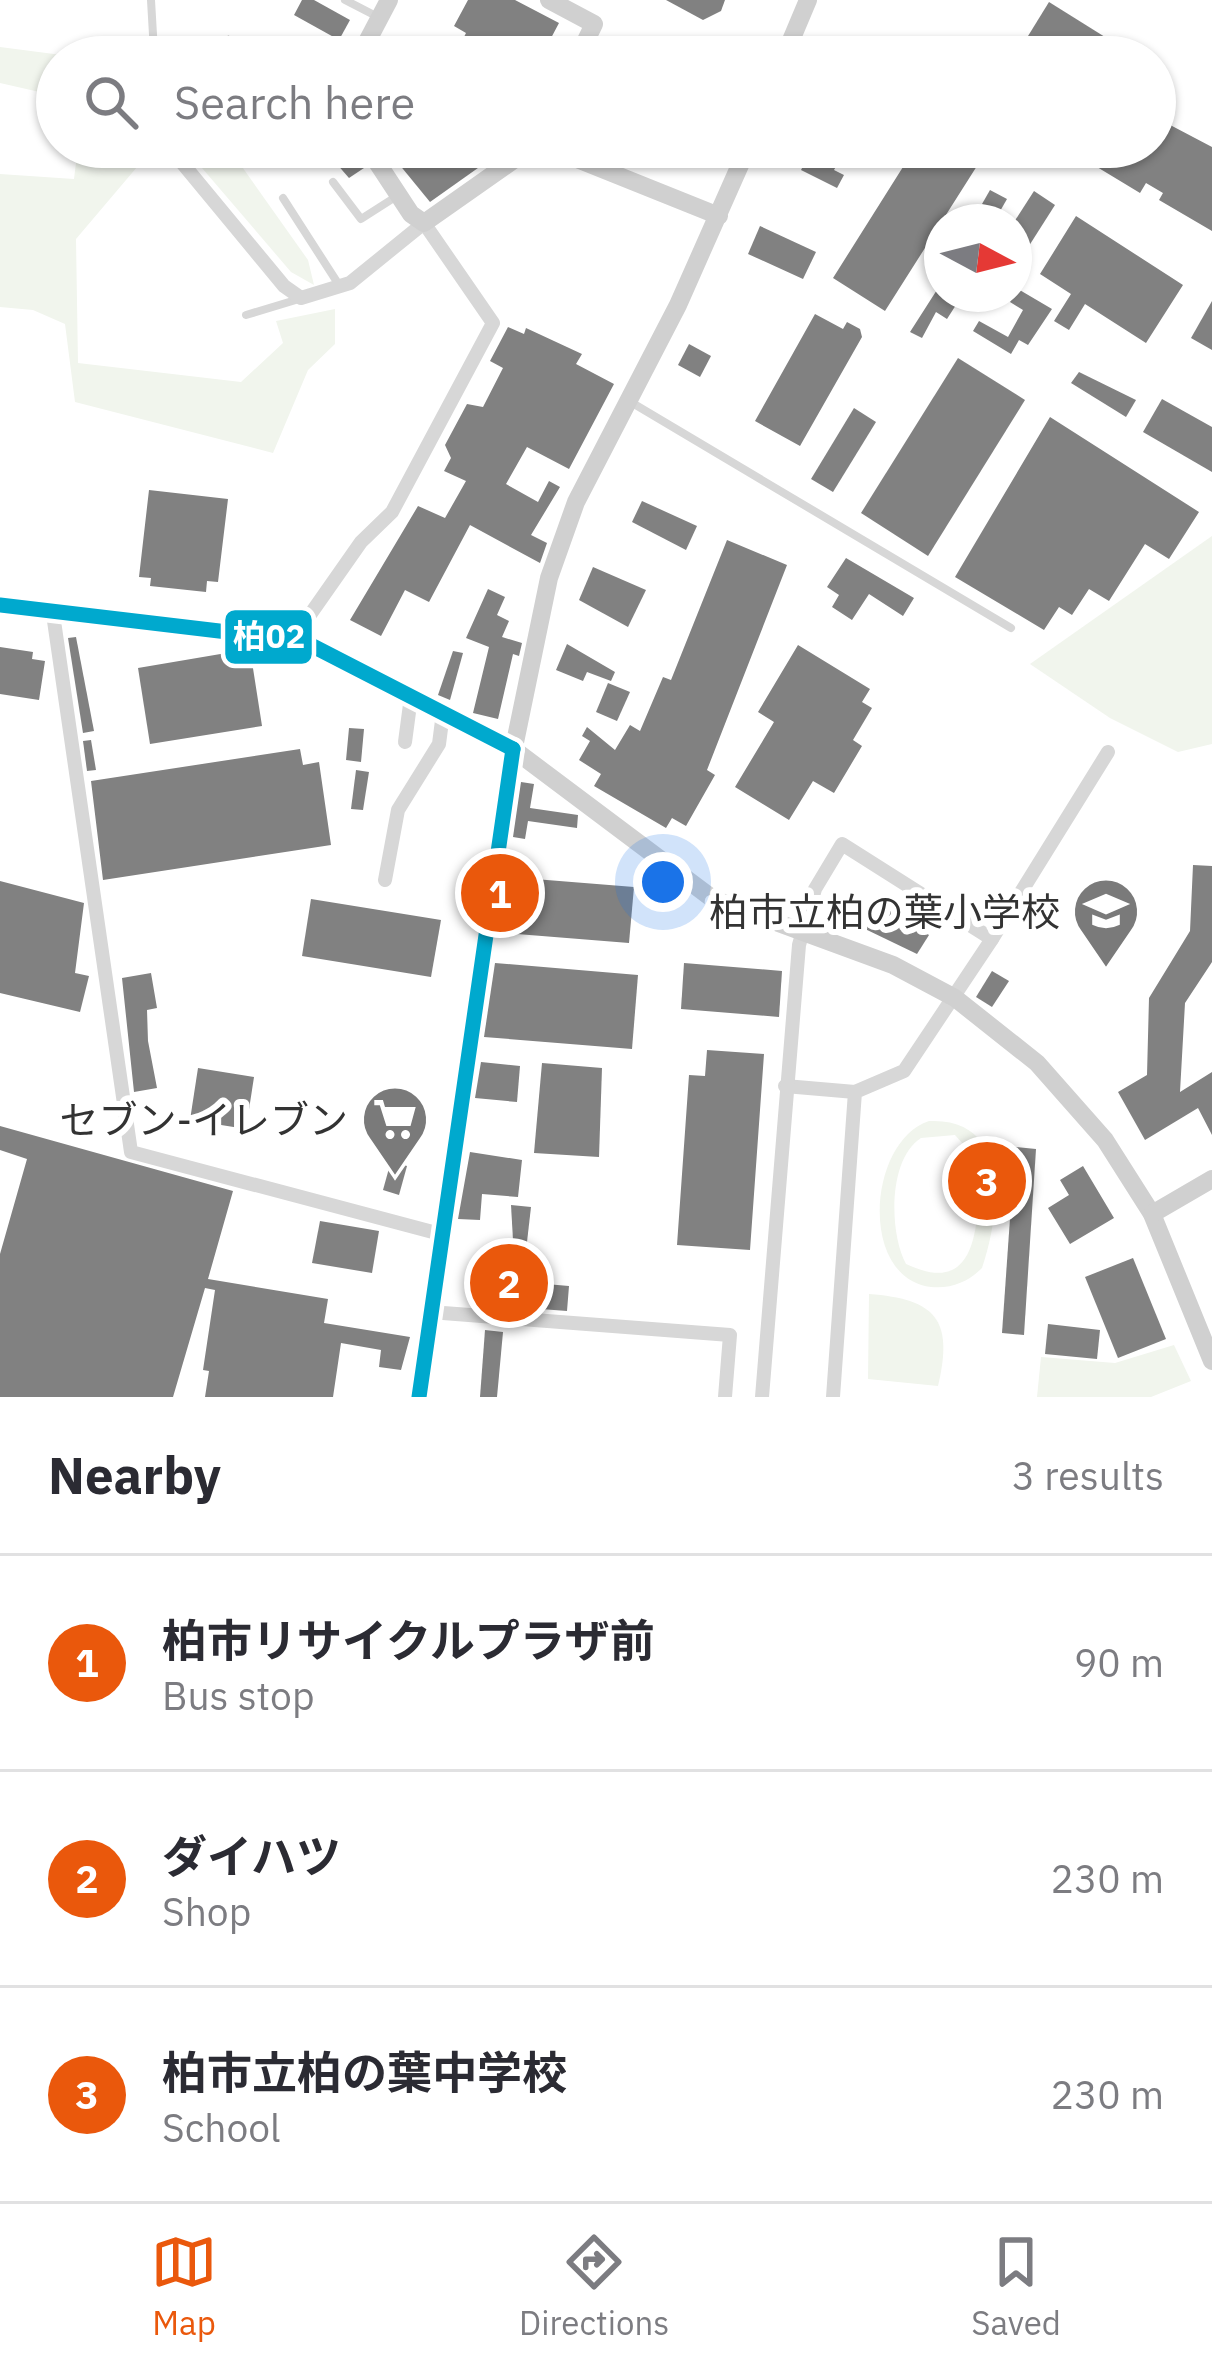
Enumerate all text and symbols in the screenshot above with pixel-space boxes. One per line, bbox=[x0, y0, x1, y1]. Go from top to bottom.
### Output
search box bbox=[36, 36, 1176, 168]
icon: search bbox=[78, 69, 144, 135]
text: Search here bbox=[174, 73, 415, 131]
north arrow bbox=[924, 204, 1032, 312]
line badge: 柏02 bbox=[223, 608, 314, 666]
text: 柏02 bbox=[233, 614, 305, 657]
pin: 1 bbox=[461, 848, 539, 938]
your location bbox=[633, 852, 693, 912]
school or university icon: 柏市立柏の葉小学校 bbox=[1071, 876, 1141, 970]
place label: 柏市立柏の葉小学校 bbox=[709, 886, 1060, 937]
supermarket icon: セブン-イレブン bbox=[360, 1084, 430, 1178]
place label: セブン-イレブン bbox=[59, 1094, 348, 1145]
pin: 3 bbox=[948, 1136, 1026, 1226]
pin: 2 bbox=[470, 1238, 548, 1328]
text: Nearby bbox=[48, 1442, 221, 1508]
text: 3 results bbox=[1012, 1450, 1164, 1501]
text: 柏市リサイクルプラザ前 bbox=[162, 1611, 655, 1669]
text: 1 bbox=[75, 1637, 99, 1688]
text: 90 m bbox=[1074, 1637, 1164, 1688]
text: Bus stop bbox=[162, 1670, 315, 1721]
text: ダイハツ bbox=[162, 1827, 341, 1885]
text: 2 bbox=[75, 1853, 99, 1904]
text: 230 m bbox=[1051, 1853, 1164, 1904]
text: Shop bbox=[162, 1886, 251, 1937]
text: 柏市立柏の葉中学校 bbox=[162, 2043, 567, 2101]
text: 3 bbox=[75, 2069, 99, 2120]
text: 230 m bbox=[1051, 2069, 1164, 2120]
text: School bbox=[162, 2102, 281, 2153]
tab: Map bbox=[151, 2229, 217, 2344]
tab: Directions bbox=[519, 2229, 669, 2344]
tab: Saved bbox=[971, 2229, 1061, 2344]

